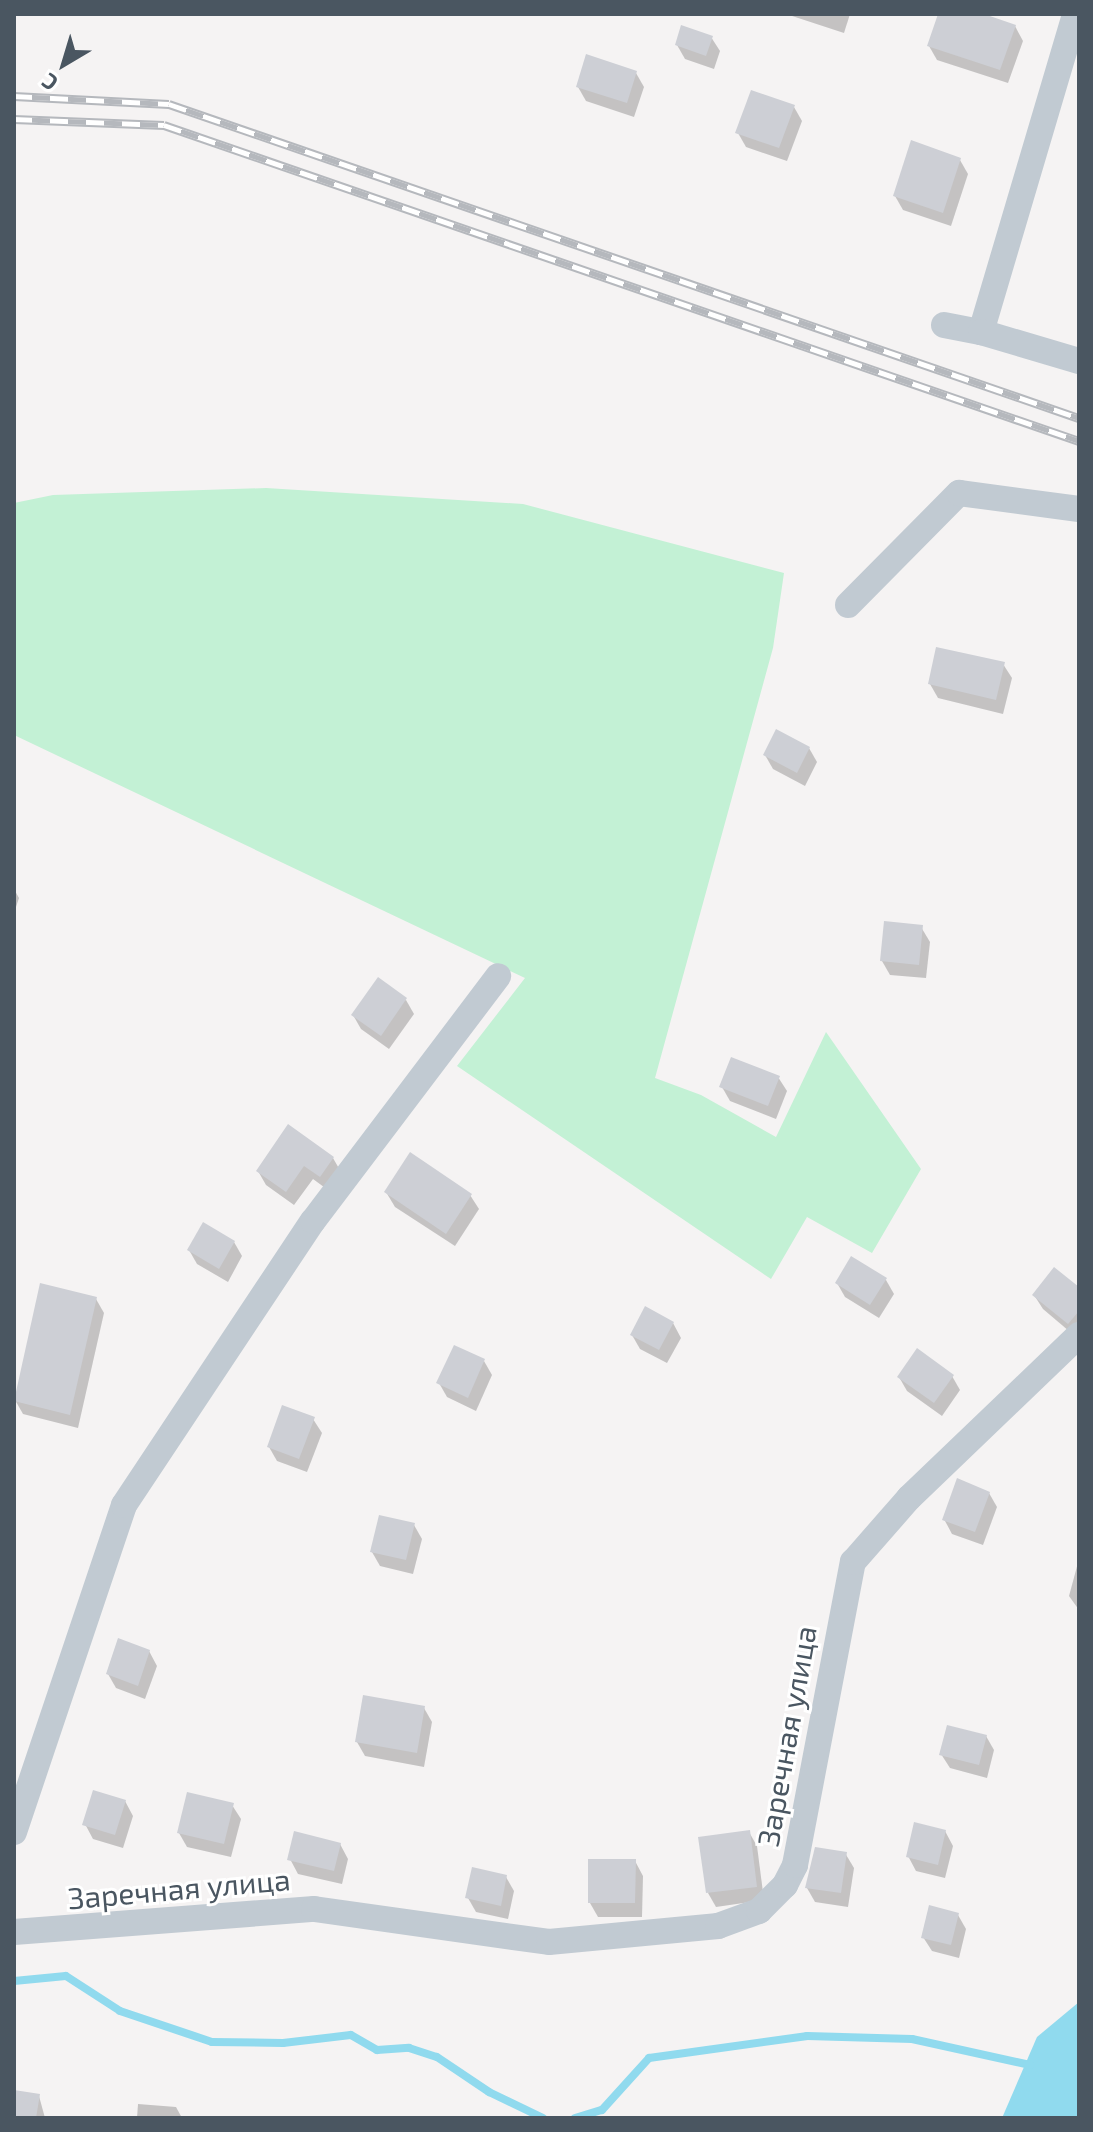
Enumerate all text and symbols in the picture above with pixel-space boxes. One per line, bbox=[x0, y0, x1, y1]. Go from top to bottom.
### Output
north arrow bbox=[24, 24, 104, 104]
text: С bbox=[36, 69, 62, 97]
street label: Заречная улица bbox=[749, 1623, 823, 1849]
street label: Заречная улица bbox=[66, 1860, 292, 1916]

